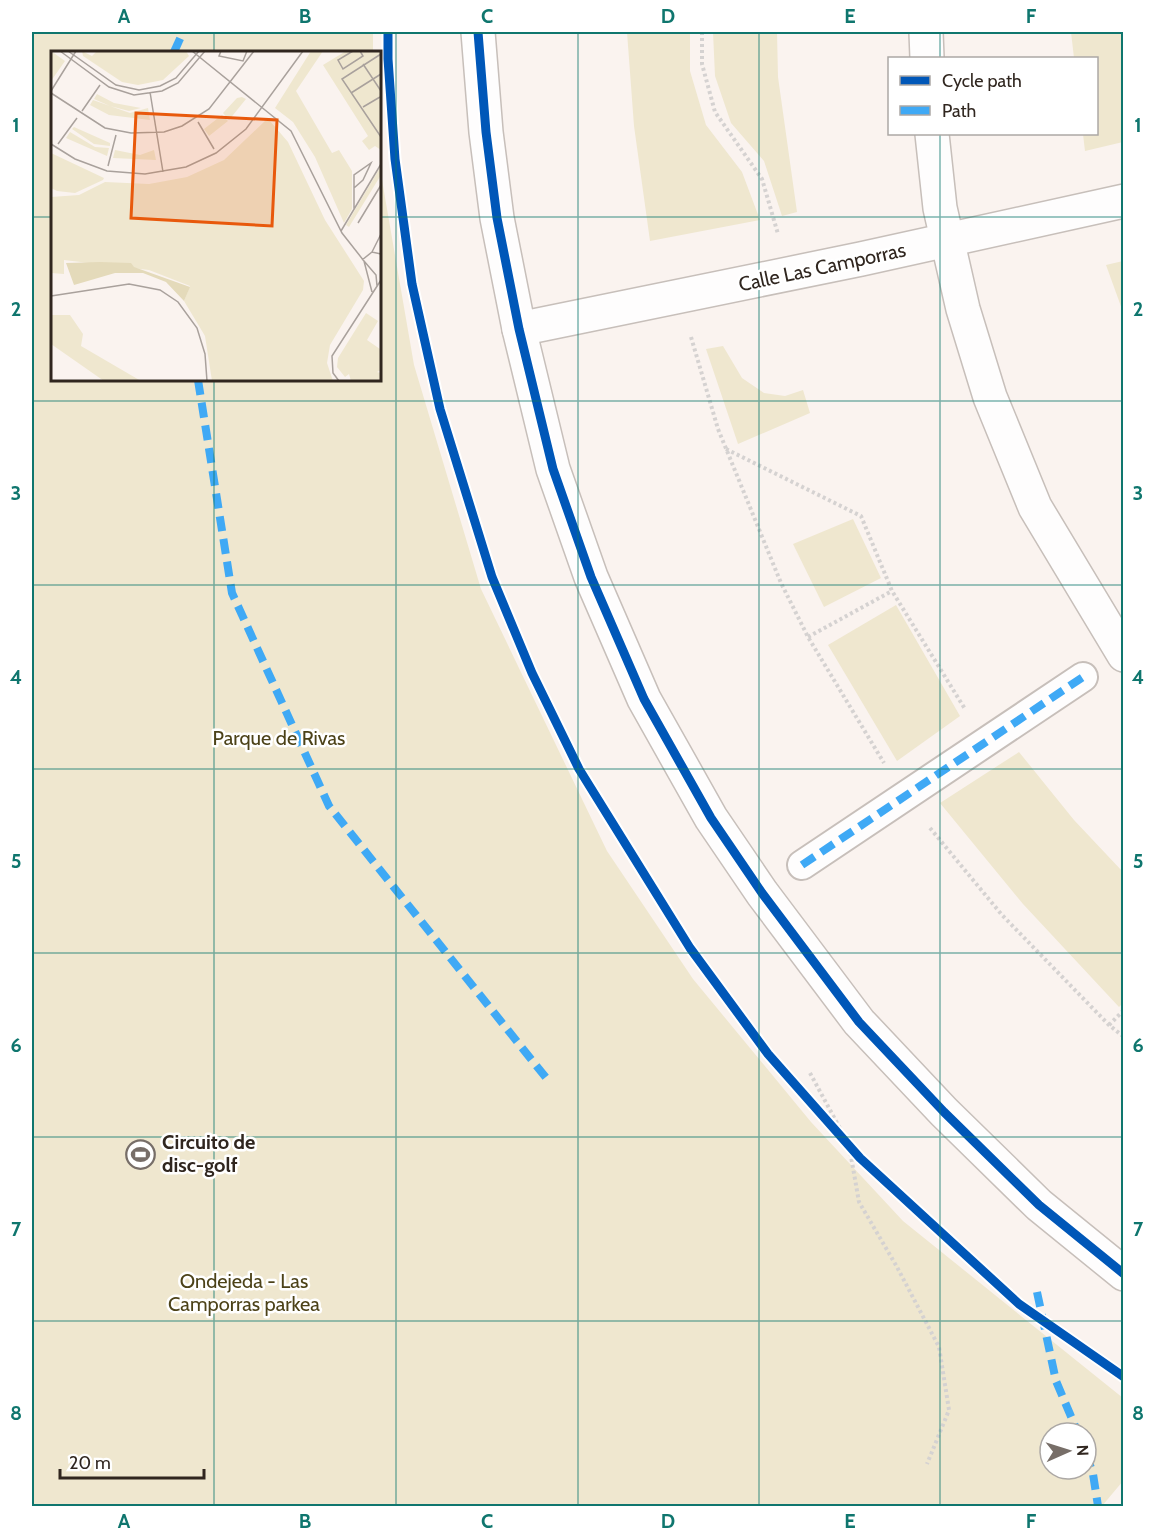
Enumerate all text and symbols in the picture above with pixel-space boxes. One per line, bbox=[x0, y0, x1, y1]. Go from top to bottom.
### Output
text: A bbox=[118, 4, 131, 28]
text: B bbox=[299, 4, 311, 28]
text: C bbox=[481, 4, 493, 28]
text: D bbox=[661, 4, 675, 28]
text: E bbox=[844, 4, 856, 28]
text: F bbox=[1026, 4, 1037, 28]
inset map bbox=[51, 51, 381, 381]
legend bbox=[888, 57, 1098, 135]
text: Cycle path bbox=[942, 70, 1022, 92]
text: Path bbox=[942, 100, 976, 122]
text: 1 bbox=[12, 113, 20, 137]
text: 1 bbox=[1134, 113, 1142, 137]
street label: Calle Las Camporras bbox=[736, 238, 908, 296]
text: 2 bbox=[11, 297, 21, 321]
text: 2 bbox=[1133, 297, 1143, 321]
text: 3 bbox=[11, 481, 21, 505]
text: 3 bbox=[1133, 481, 1143, 505]
text: 4 bbox=[10, 665, 22, 689]
text: 4 bbox=[1132, 665, 1144, 689]
park label: Parque de Rivas bbox=[213, 726, 345, 750]
text: 5 bbox=[11, 849, 21, 873]
text: 5 bbox=[1133, 849, 1143, 873]
text: 6 bbox=[10, 1033, 22, 1057]
text: 6 bbox=[1132, 1033, 1144, 1057]
place label: Circuito de disc-golf bbox=[162, 1130, 255, 1177]
sports icon: Circuito de disc-golf bbox=[125, 1138, 157, 1170]
text: 7 bbox=[11, 1217, 22, 1241]
text: 7 bbox=[1133, 1217, 1144, 1241]
park label: Ondejeda - Las Camporras parkea bbox=[168, 1269, 320, 1316]
text: 8 bbox=[10, 1401, 22, 1425]
text: 8 bbox=[1132, 1401, 1144, 1425]
north arrow bbox=[1038, 1421, 1098, 1481]
scale bar bbox=[60, 1442, 204, 1480]
text: N bbox=[1073, 1444, 1092, 1456]
text: 20 m bbox=[69, 1452, 111, 1474]
text: A bbox=[118, 1509, 131, 1533]
text: B bbox=[299, 1509, 311, 1533]
text: C bbox=[481, 1509, 493, 1533]
text: D bbox=[661, 1509, 675, 1533]
text: E bbox=[844, 1509, 856, 1533]
text: F bbox=[1026, 1509, 1037, 1533]

